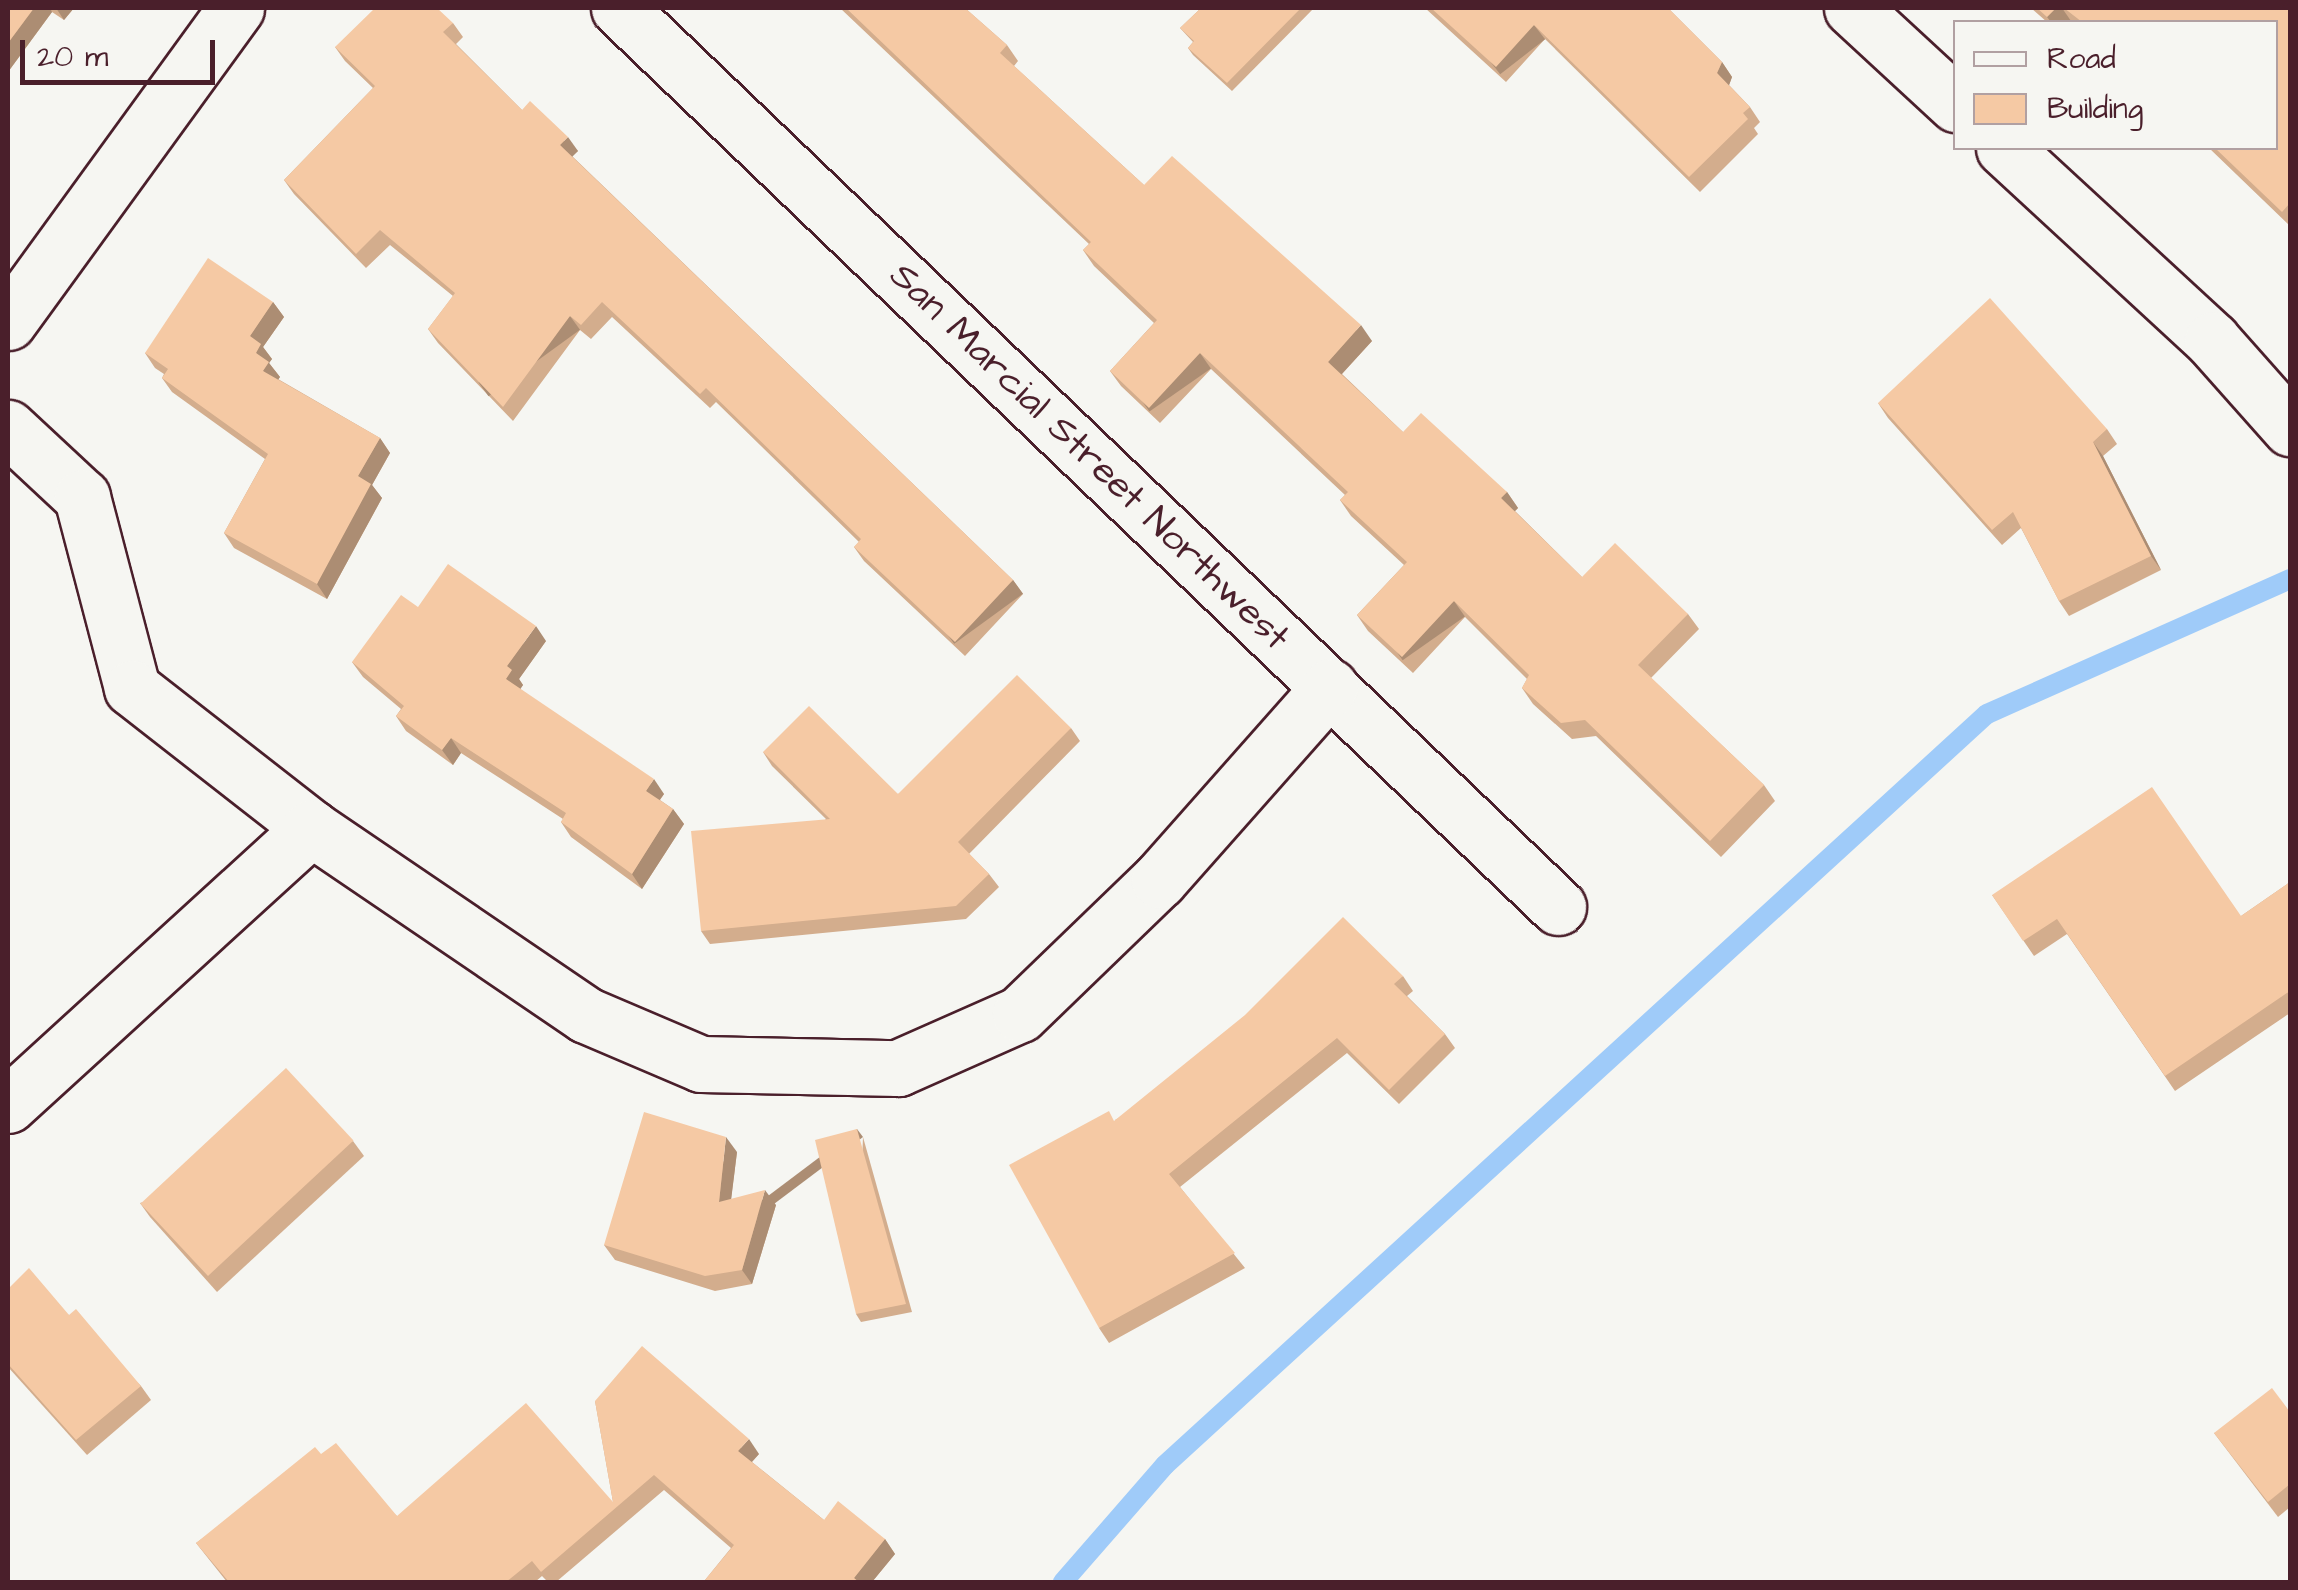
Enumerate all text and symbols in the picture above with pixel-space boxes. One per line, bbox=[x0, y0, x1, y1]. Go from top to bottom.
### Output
scale bar bbox=[25, 20, 220, 82]
legend bbox=[1953, 20, 2278, 150]
text: 20 m bbox=[37, 36, 108, 78]
text: Road bbox=[2047, 38, 2116, 80]
text: Building bbox=[2047, 88, 2143, 130]
street label: San Marcial Street Northwest bbox=[879, 254, 1299, 660]

